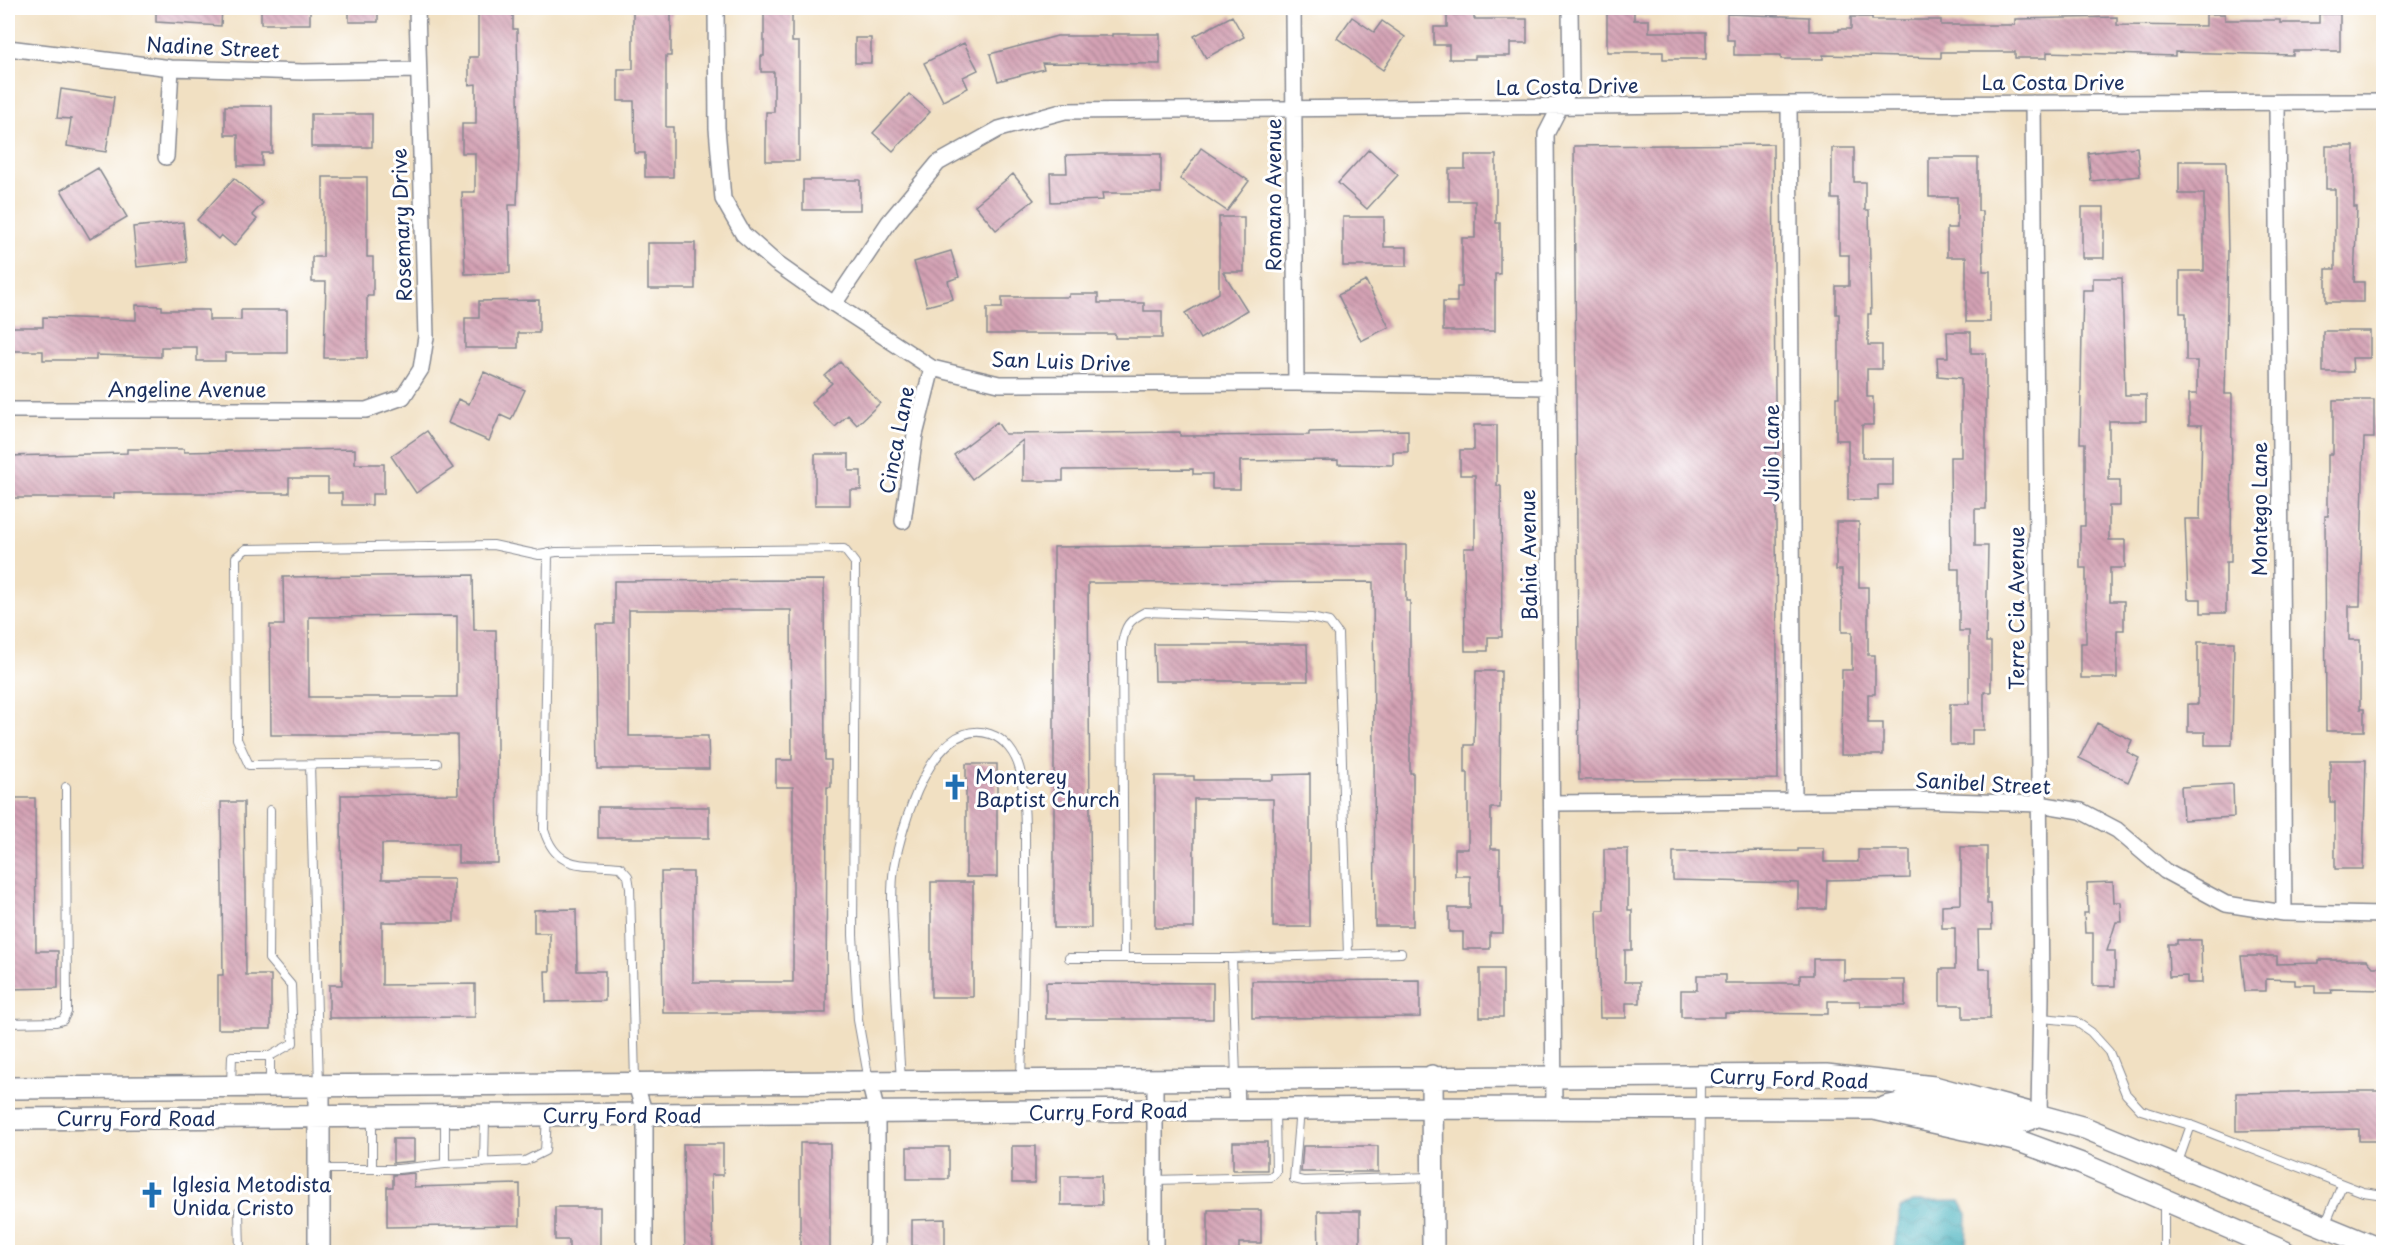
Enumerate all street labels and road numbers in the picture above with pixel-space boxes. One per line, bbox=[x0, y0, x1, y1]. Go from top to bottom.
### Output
street label: Nadine Street bbox=[146, 29, 280, 65]
street label: La Costa Drive bbox=[1982, 67, 2125, 97]
street label: La Costa Drive bbox=[1495, 70, 1639, 102]
street label: Romano Avenue bbox=[1258, 118, 1288, 272]
street label: Rosemary Drive bbox=[383, 148, 419, 302]
street label: San Luis Drive bbox=[991, 344, 1131, 378]
street label: Angeline Avenue bbox=[108, 374, 266, 404]
street label: Cinca Lane bbox=[871, 384, 921, 496]
street label: Julio Lane bbox=[1756, 404, 1786, 502]
street label: Montego Lane bbox=[2244, 442, 2274, 576]
street label: Bahia Avenue bbox=[1512, 489, 1544, 621]
street label: Terre Cia Avenue bbox=[2001, 526, 2031, 690]
street label: Sanibel Street bbox=[1914, 764, 2052, 802]
street label: Curry Ford Road bbox=[1709, 1060, 1869, 1096]
street label: Curry Ford Road bbox=[1028, 1095, 1188, 1127]
street label: Curry Ford Road bbox=[543, 1100, 701, 1130]
street label: Curry Ford Road bbox=[57, 1103, 215, 1133]

